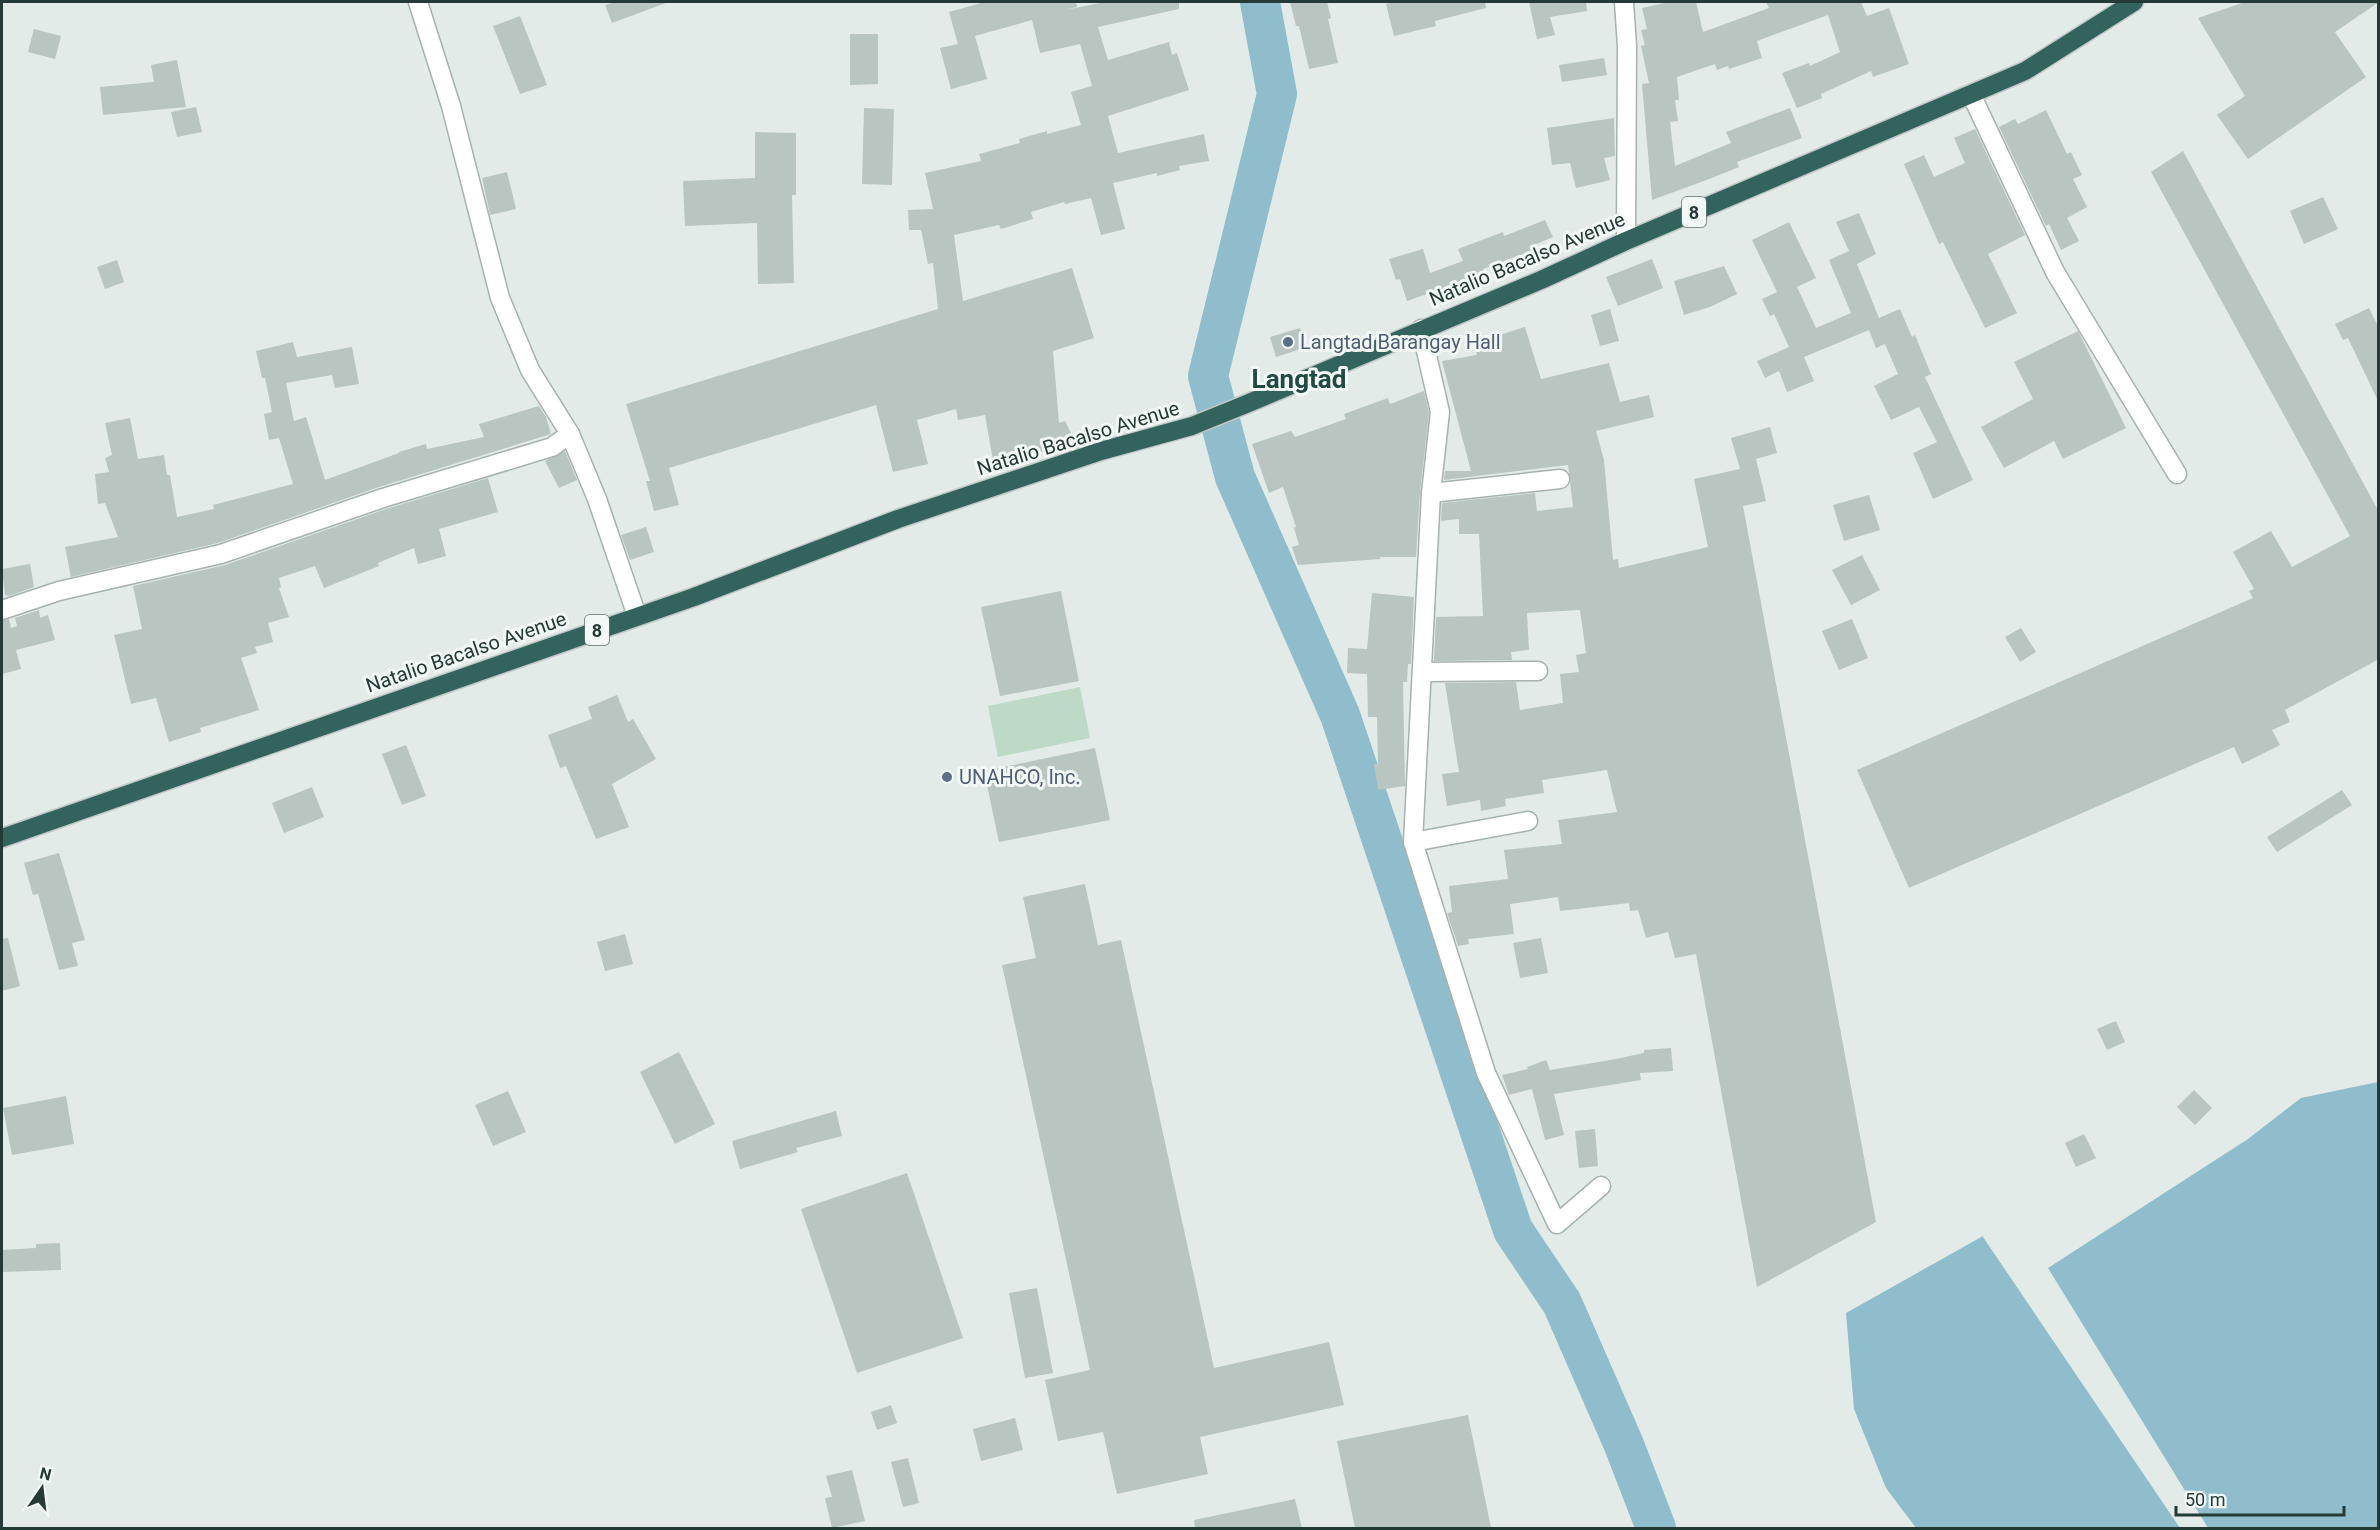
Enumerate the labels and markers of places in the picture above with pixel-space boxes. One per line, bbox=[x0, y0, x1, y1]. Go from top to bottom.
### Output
place label: Langtad Barangay Hall bbox=[1300, 330, 1501, 354]
marker: Langtad Barangay Hall bbox=[1281, 335, 1295, 349]
place label: UNAHCO, Inc. bbox=[959, 765, 1081, 789]
marker: UNAHCO, Inc. bbox=[940, 770, 954, 784]

